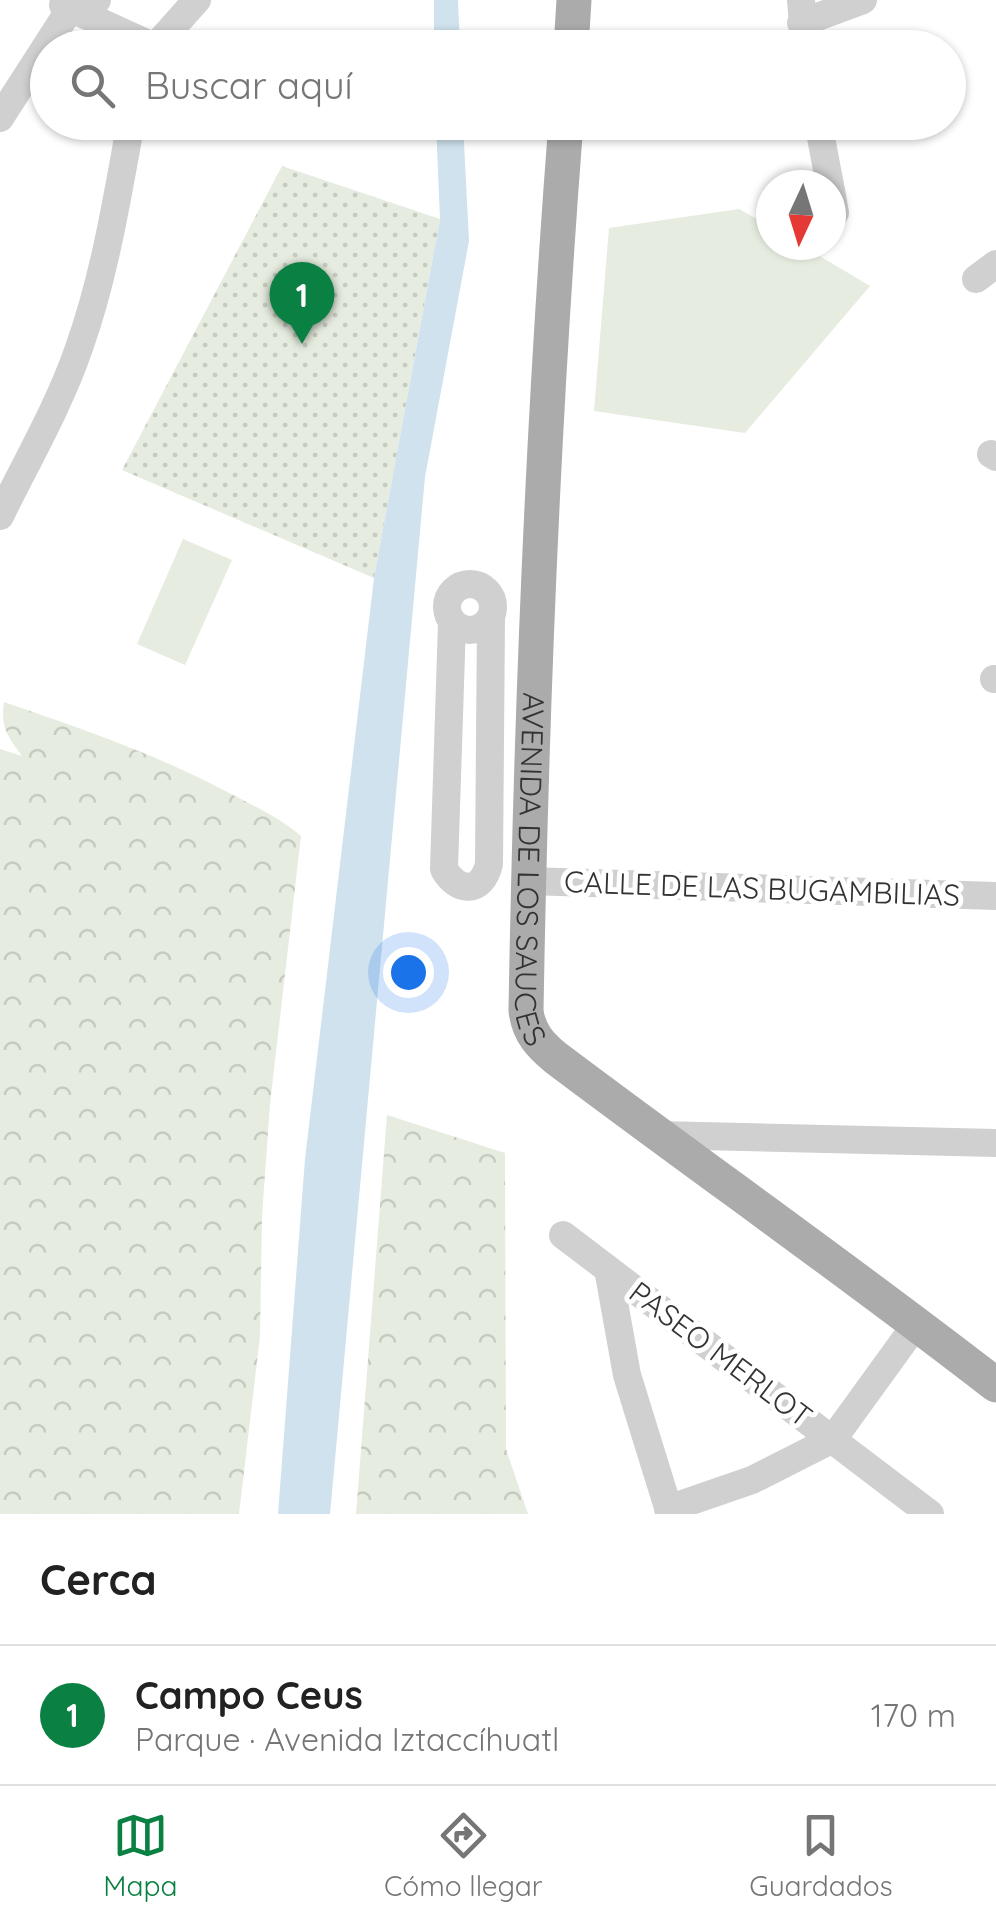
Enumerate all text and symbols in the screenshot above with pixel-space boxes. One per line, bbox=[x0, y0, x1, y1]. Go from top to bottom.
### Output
search box bbox=[30, 30, 966, 140]
icon: search bbox=[65, 58, 120, 113]
text: Buscar aquí bbox=[145, 61, 353, 109]
north arrow bbox=[756, 170, 846, 260]
pin: 1 bbox=[270, 262, 334, 344]
street label: AVENIDA DE LOS SAUCES bbox=[507, 692, 555, 1053]
street label: CALLE DE LAS BUGAMBILIAS bbox=[563, 862, 961, 914]
your location bbox=[383, 947, 434, 998]
street label: PASEO MERLOT bbox=[622, 1273, 820, 1435]
text: Cerca bbox=[40, 1553, 157, 1606]
text: Campo Ceus bbox=[135, 1671, 363, 1719]
text: 1 bbox=[66, 1695, 79, 1735]
text: 170 m bbox=[871, 1695, 956, 1735]
text: Parque · Avenida Iztaccíhuatl bbox=[135, 1719, 559, 1759]
tab: Mapa bbox=[103, 1808, 177, 1903]
tab: Cómo llegar bbox=[384, 1808, 543, 1903]
tab: Guardados bbox=[749, 1808, 893, 1903]

